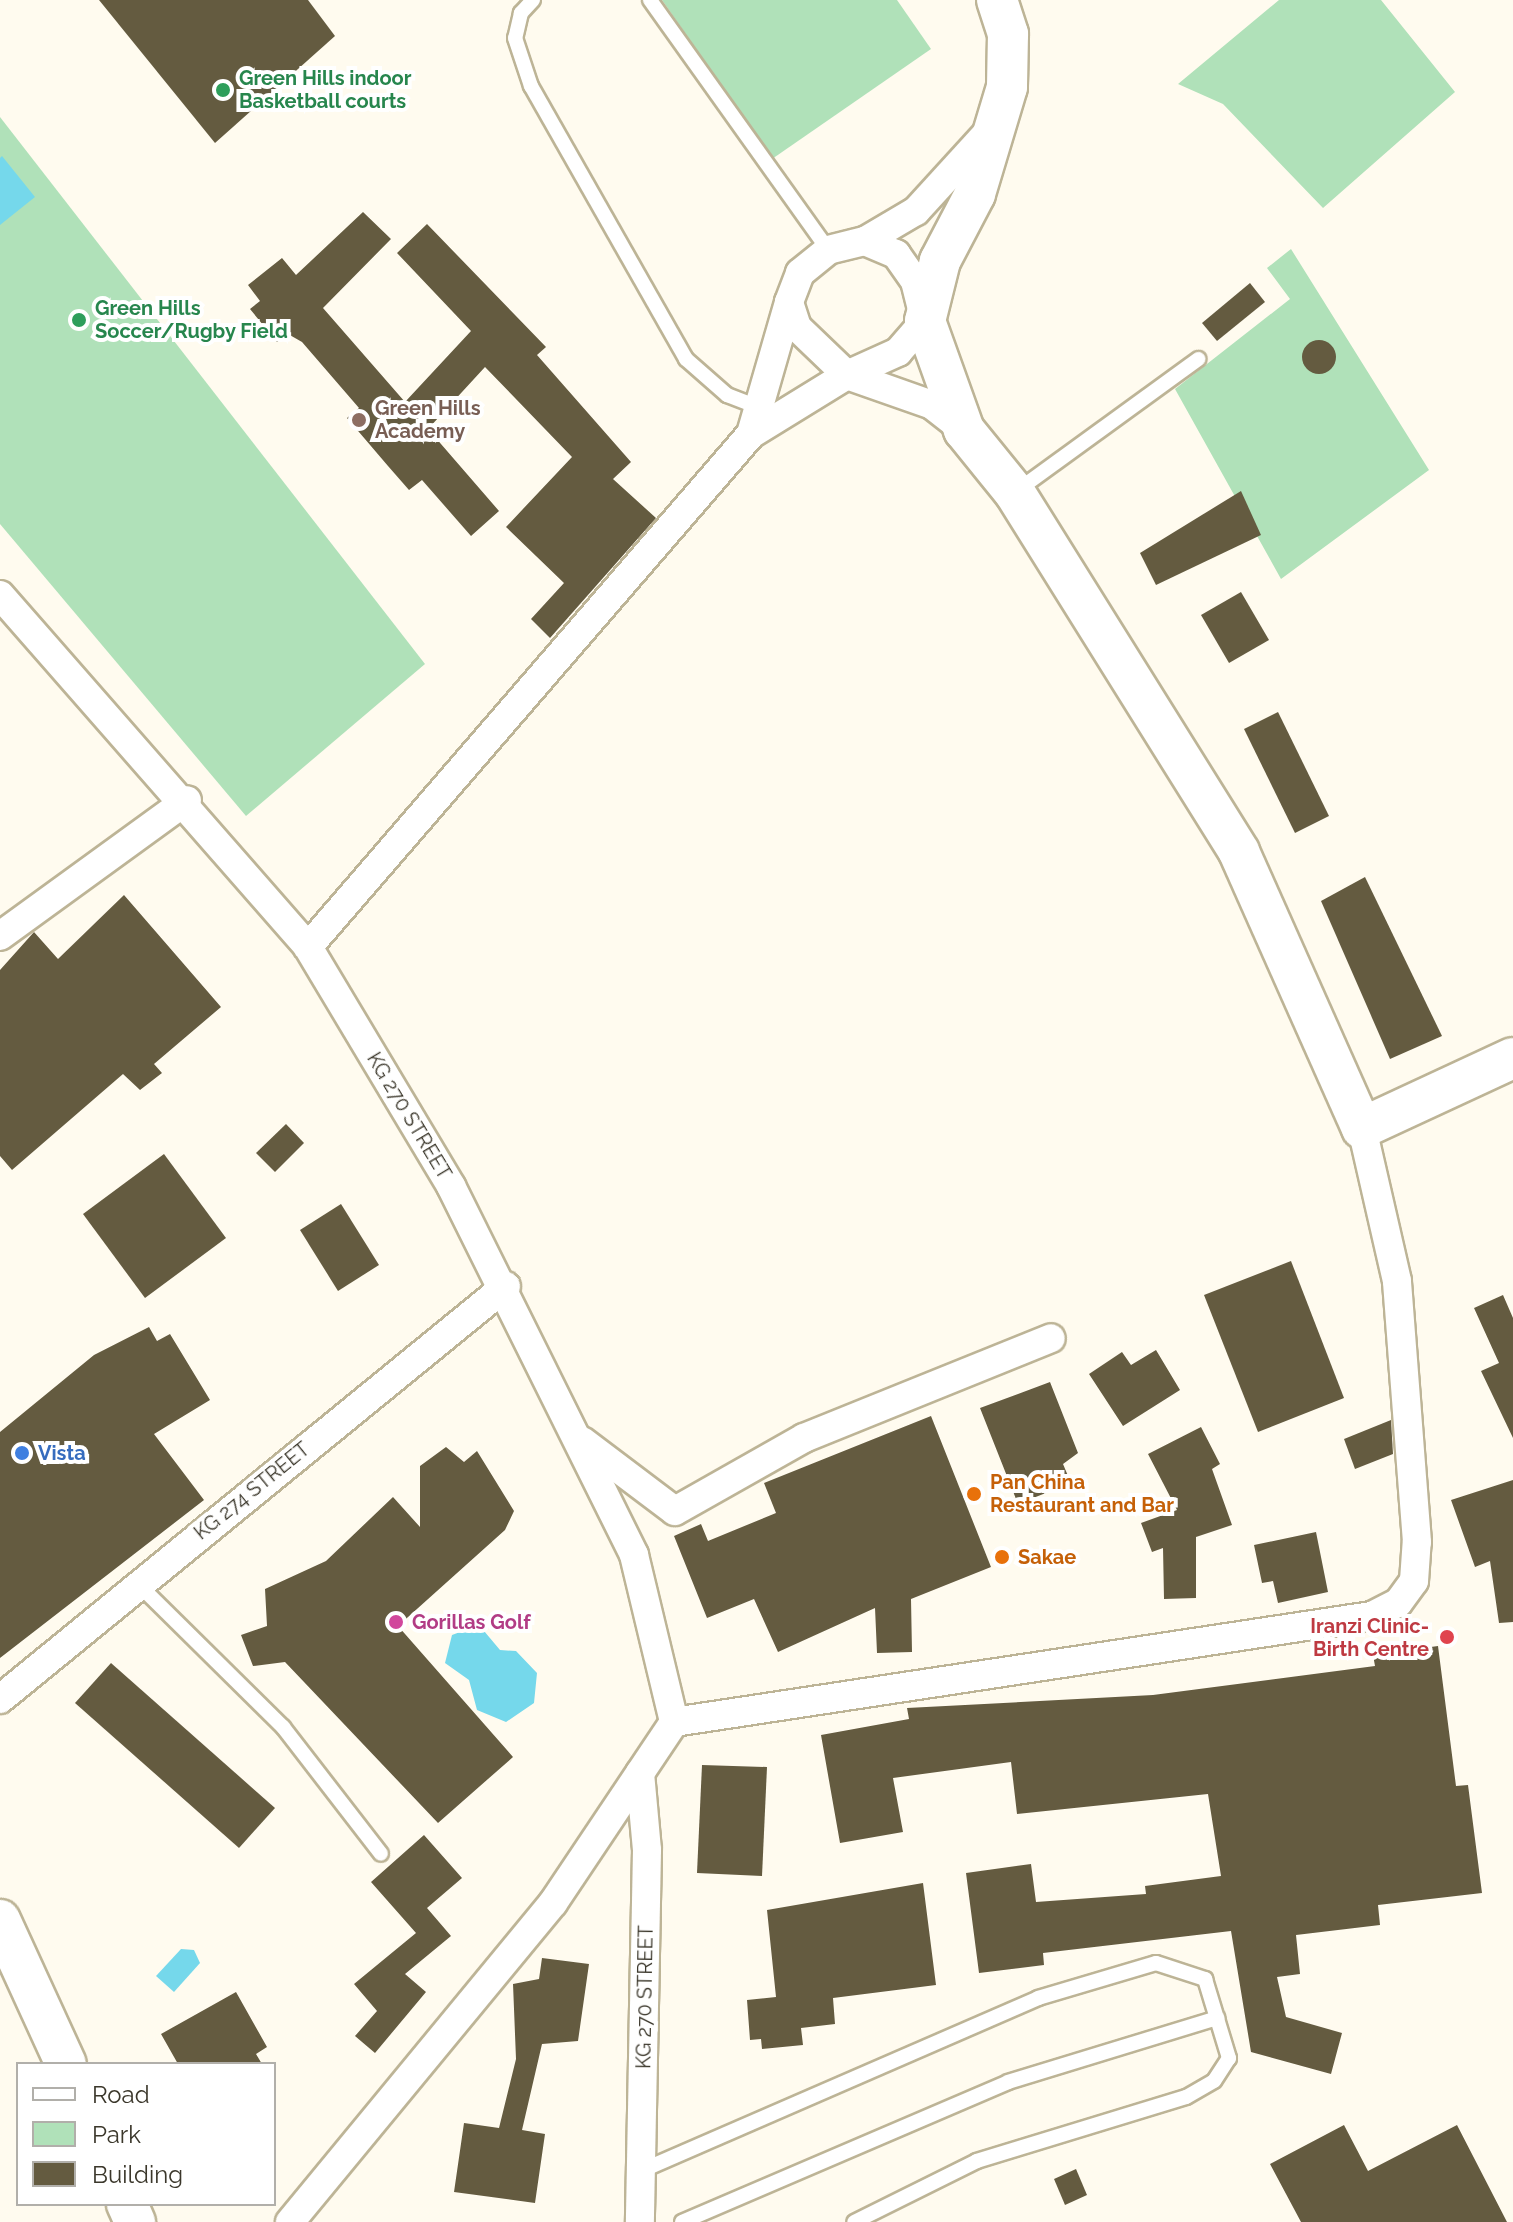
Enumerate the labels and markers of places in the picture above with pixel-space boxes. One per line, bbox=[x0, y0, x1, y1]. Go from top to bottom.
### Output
place label: Green Hills indoor Basketball courts bbox=[239, 66, 411, 113]
marker: Green Hills indoor Basketball courts bbox=[214, 81, 232, 99]
place label: Green Hills Soccer/Rugby Field bbox=[95, 296, 289, 343]
marker: Green Hills Soccer/Rugby Field bbox=[70, 311, 88, 329]
place label: Green Hills Academy bbox=[375, 396, 481, 443]
marker: Green Hills Academy bbox=[350, 411, 368, 429]
place label: Vista bbox=[38, 1441, 86, 1465]
marker: Vista bbox=[13, 1444, 31, 1462]
place label: Pan China Restaurant and Bar bbox=[990, 1470, 1174, 1517]
marker: Pan China Restaurant and Bar bbox=[965, 1485, 983, 1503]
place label: Sakae bbox=[1018, 1545, 1076, 1569]
marker: Sakae bbox=[993, 1548, 1011, 1566]
place label: Gorillas Golf bbox=[412, 1610, 531, 1634]
marker: Gorillas Golf bbox=[387, 1613, 405, 1631]
place label: Iranzi Clinic- Birth Centre bbox=[1310, 1614, 1429, 1661]
marker: Iranzi Clinic- Birth Centre bbox=[1436, 1626, 1458, 1648]

